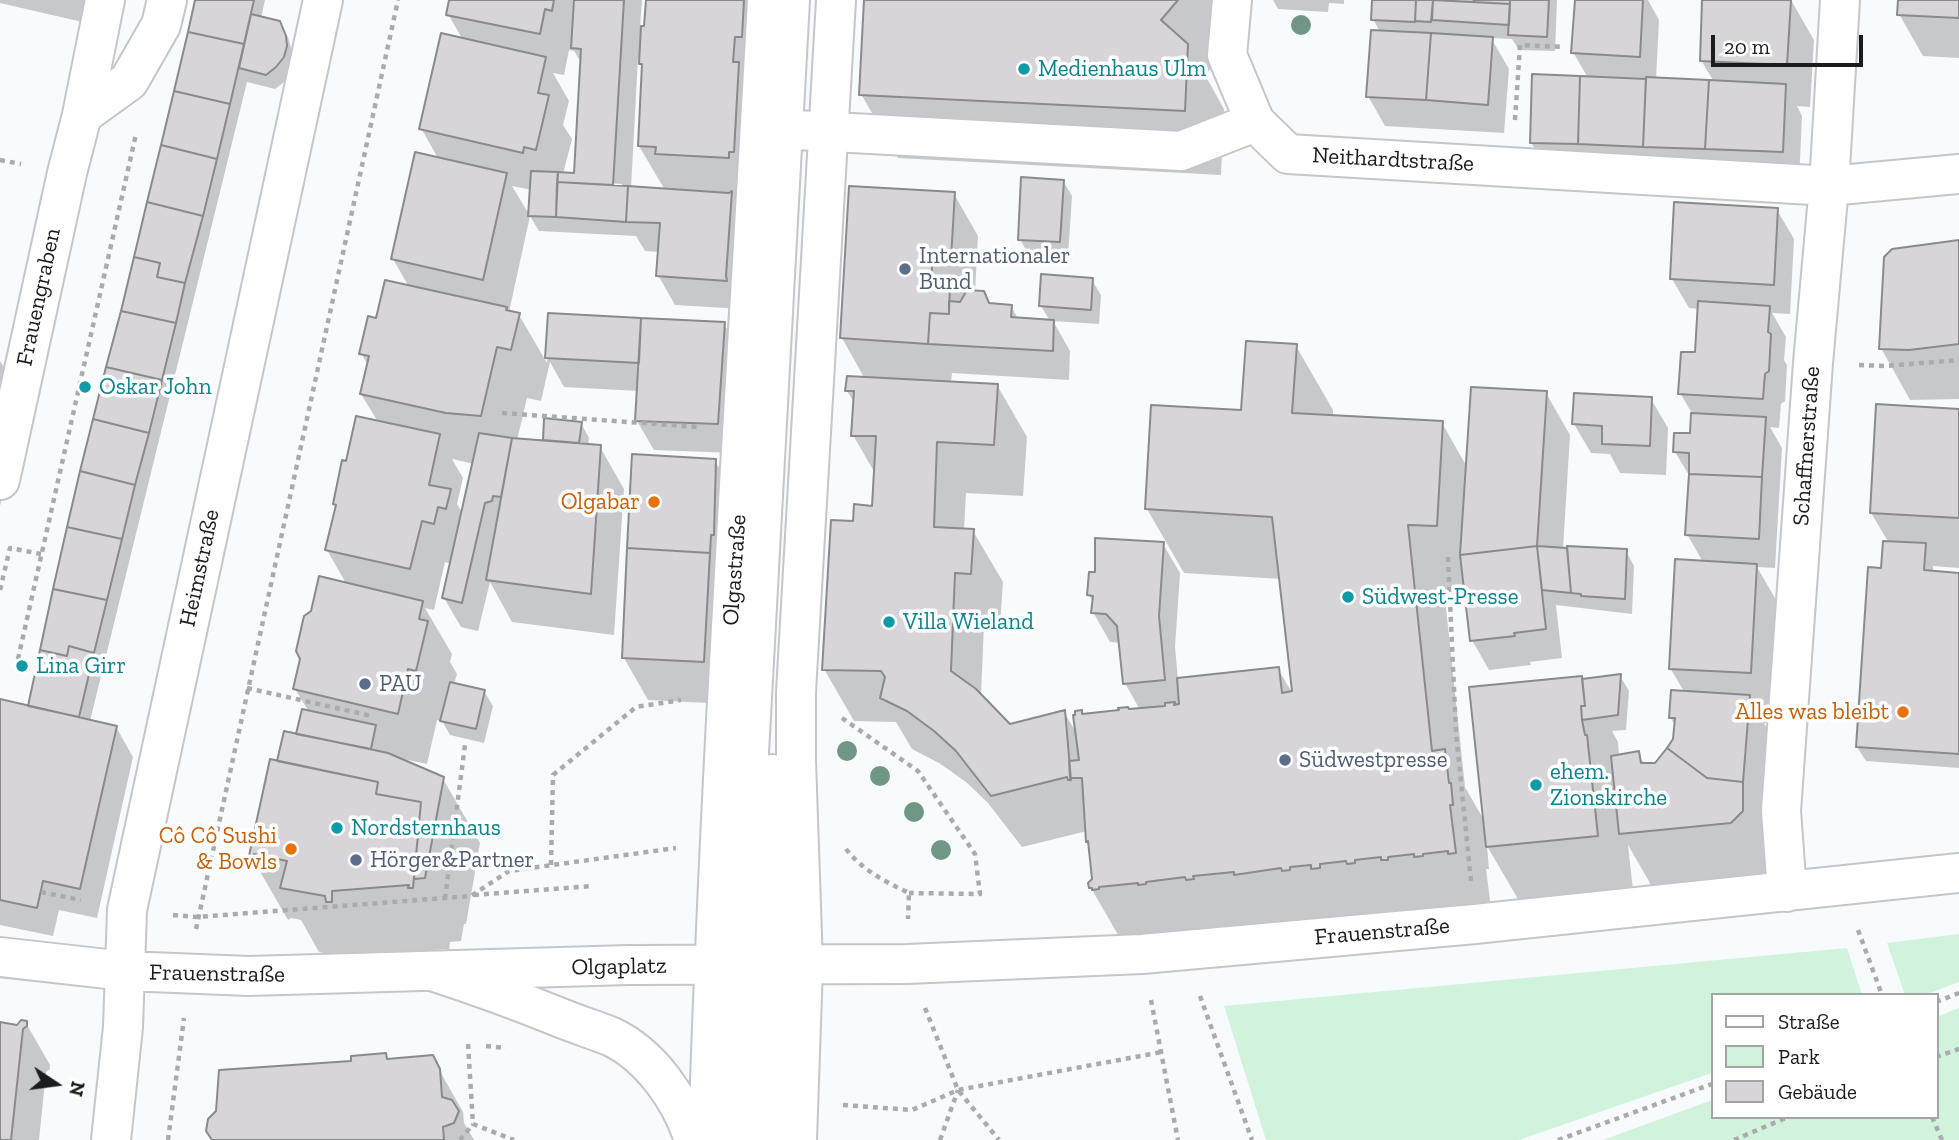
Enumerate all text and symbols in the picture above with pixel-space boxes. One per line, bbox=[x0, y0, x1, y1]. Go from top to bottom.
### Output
scale bar bbox=[1714, 21, 1866, 65]
text: 20 m bbox=[1724, 34, 1770, 59]
place label: Medienhaus Ulm bbox=[1038, 55, 1206, 83]
marker: Medienhaus Ulm bbox=[1016, 61, 1032, 77]
street label: Neithardtstraße bbox=[1311, 142, 1475, 178]
street label: Frauengraben bbox=[11, 226, 67, 368]
place label: Internationaler Bund bbox=[919, 242, 1071, 296]
marker: Internationaler Bund bbox=[897, 261, 913, 277]
street label: Schaffnerstraße bbox=[1788, 365, 1826, 527]
place label: Oskar John bbox=[99, 373, 212, 401]
marker: Oskar John bbox=[77, 379, 93, 395]
place label: Olgabar bbox=[561, 488, 640, 516]
marker: Olgabar bbox=[646, 494, 662, 510]
street label: Heimstraße bbox=[174, 507, 226, 629]
street label: Olgastraße bbox=[717, 513, 753, 627]
place label: Südwest-Presse bbox=[1362, 583, 1518, 611]
marker: Südwest-Presse bbox=[1340, 589, 1356, 605]
place label: Villa Wieland bbox=[903, 608, 1034, 636]
marker: Villa Wieland bbox=[881, 614, 897, 630]
place label: Lina Girr bbox=[36, 652, 126, 680]
marker: Lina Girr bbox=[14, 658, 30, 674]
place label: PAU bbox=[379, 670, 421, 698]
marker: PAU bbox=[357, 676, 373, 692]
place label: Alles was bleibt bbox=[1735, 698, 1889, 726]
marker: Alles was bleibt bbox=[1895, 704, 1911, 720]
place label: Südwestpresse bbox=[1299, 746, 1447, 774]
marker: Südwestpresse bbox=[1277, 752, 1293, 768]
place label: ehem. Zionskirche bbox=[1550, 758, 1667, 812]
marker: ehem. Zionskirche bbox=[1528, 777, 1544, 793]
place label: Nordsternhaus bbox=[351, 814, 501, 842]
marker: Nordsternhaus bbox=[329, 820, 345, 836]
place label: Cô Cô Sushi & Bowls bbox=[159, 822, 277, 876]
marker: Cô Cô Sushi & Bowls bbox=[283, 841, 299, 857]
place label: Hörger&Partner bbox=[370, 846, 534, 874]
marker: Hörger&Partner bbox=[348, 852, 364, 868]
street label: Frauenstraße bbox=[1313, 912, 1451, 952]
street label: Olgaplatz bbox=[571, 952, 667, 982]
street label: Frauenstraße bbox=[149, 959, 285, 989]
legend bbox=[1710, 993, 1938, 1119]
text: Straße bbox=[1778, 1009, 1840, 1034]
text: Park bbox=[1778, 1044, 1820, 1069]
north arrow bbox=[21, 1049, 91, 1119]
text: N bbox=[64, 1079, 90, 1098]
text: Gebäude bbox=[1778, 1079, 1857, 1104]

